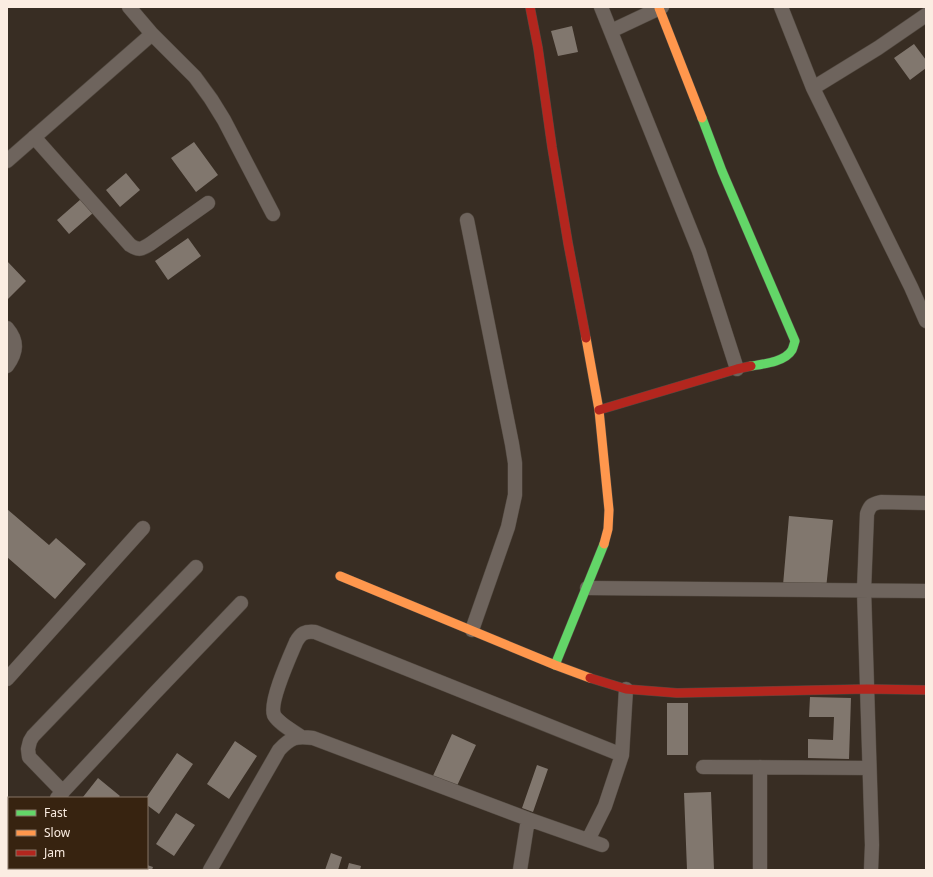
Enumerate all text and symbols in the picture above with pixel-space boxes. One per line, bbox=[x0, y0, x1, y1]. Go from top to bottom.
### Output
legend bbox=[8, 797, 148, 869]
text: Fast bbox=[44, 804, 68, 821]
text: Slow bbox=[44, 824, 71, 841]
text: Jam bbox=[43, 844, 65, 861]

